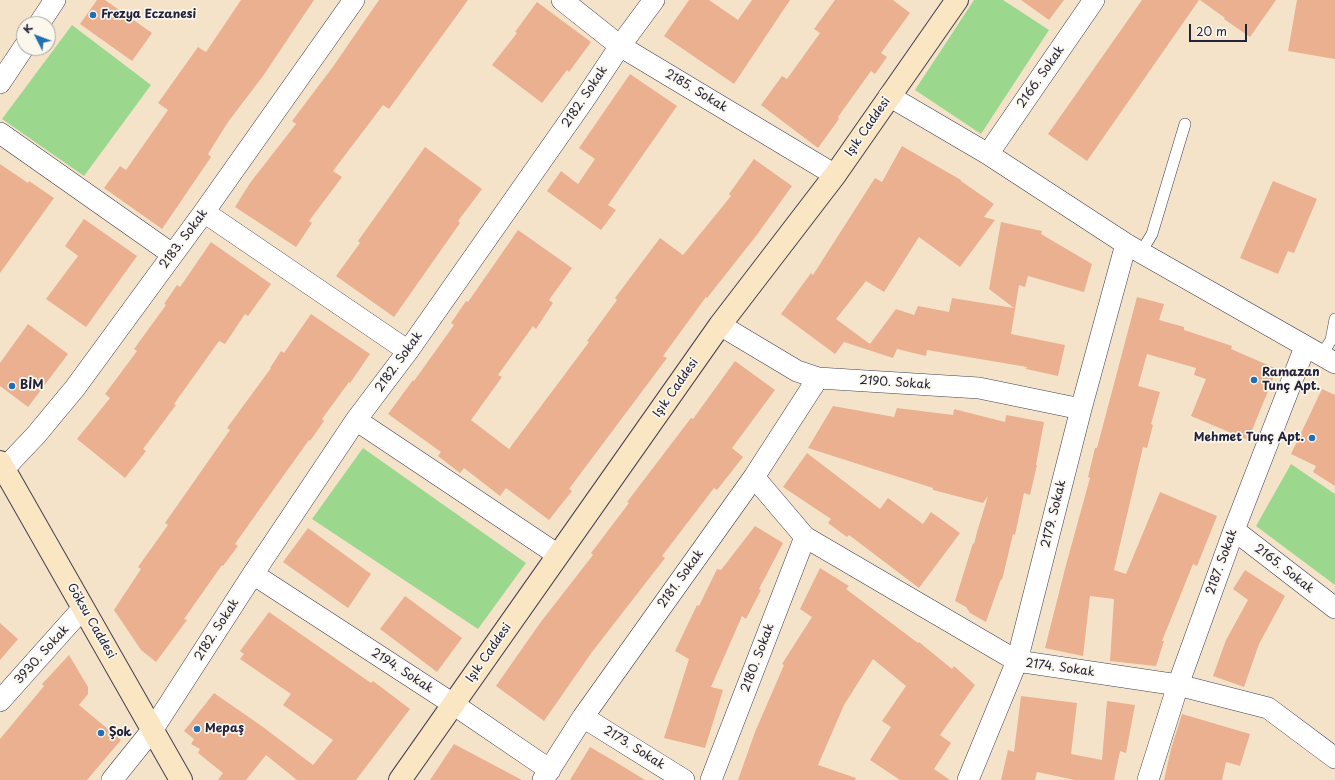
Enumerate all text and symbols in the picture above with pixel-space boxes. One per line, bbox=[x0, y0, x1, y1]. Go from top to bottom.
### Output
place label: Frezya Eczanesi bbox=[101, 8, 196, 22]
marker: Frezya Eczanesi bbox=[88, 10, 98, 20]
north arrow bbox=[16, 16, 56, 56]
scale bar bbox=[1191, 16, 1249, 42]
text: K bbox=[18, 20, 36, 37]
text: 20 m bbox=[1196, 22, 1227, 40]
street label: 2166. Sokak bbox=[1014, 43, 1068, 111]
street label: 2182. Sokak bbox=[559, 64, 611, 130]
street label: 2185. Sokak bbox=[662, 67, 730, 115]
street label: Işık Caddesi bbox=[842, 95, 894, 159]
street label: 2183. Sokak bbox=[157, 206, 211, 272]
street label: 2182. Sokak bbox=[372, 329, 426, 395]
street label: Işık Caddesi bbox=[650, 356, 702, 420]
place label: Ramazan Tunç Apt. bbox=[1262, 366, 1320, 394]
street label: 2190. Sokak bbox=[859, 373, 931, 393]
marker: Ramazan Tunç Apt. bbox=[1249, 375, 1259, 385]
place label: BİM bbox=[20, 379, 43, 393]
marker: BİM bbox=[7, 381, 17, 391]
place label: Mehmet Tunç Apt. bbox=[1194, 431, 1304, 445]
marker: Mehmet Tunç Apt. bbox=[1307, 433, 1317, 443]
street label: 2179. Sokak bbox=[1039, 479, 1069, 549]
street label: 2187. Sokak bbox=[1203, 527, 1241, 597]
street label: 2165. Sokak bbox=[1251, 541, 1317, 597]
street label: 2181. Sokak bbox=[655, 547, 707, 611]
street label: Göksu Caddesi bbox=[64, 581, 118, 661]
street label: 2182. Sokak bbox=[192, 596, 242, 664]
street label: Işık Caddesi bbox=[463, 621, 515, 685]
street label: 2180. Sokak bbox=[738, 622, 778, 694]
street label: 3930. Sokak bbox=[12, 623, 72, 687]
street label: 2194. Sokak bbox=[368, 646, 436, 696]
street label: 2174. Sokak bbox=[1024, 656, 1096, 680]
place label: Mepaş bbox=[205, 722, 244, 736]
street label: 2173. Sokak bbox=[601, 723, 667, 773]
marker: Mepaş bbox=[192, 724, 202, 734]
place label: Şok bbox=[109, 726, 132, 740]
marker: Şok bbox=[96, 728, 106, 738]

